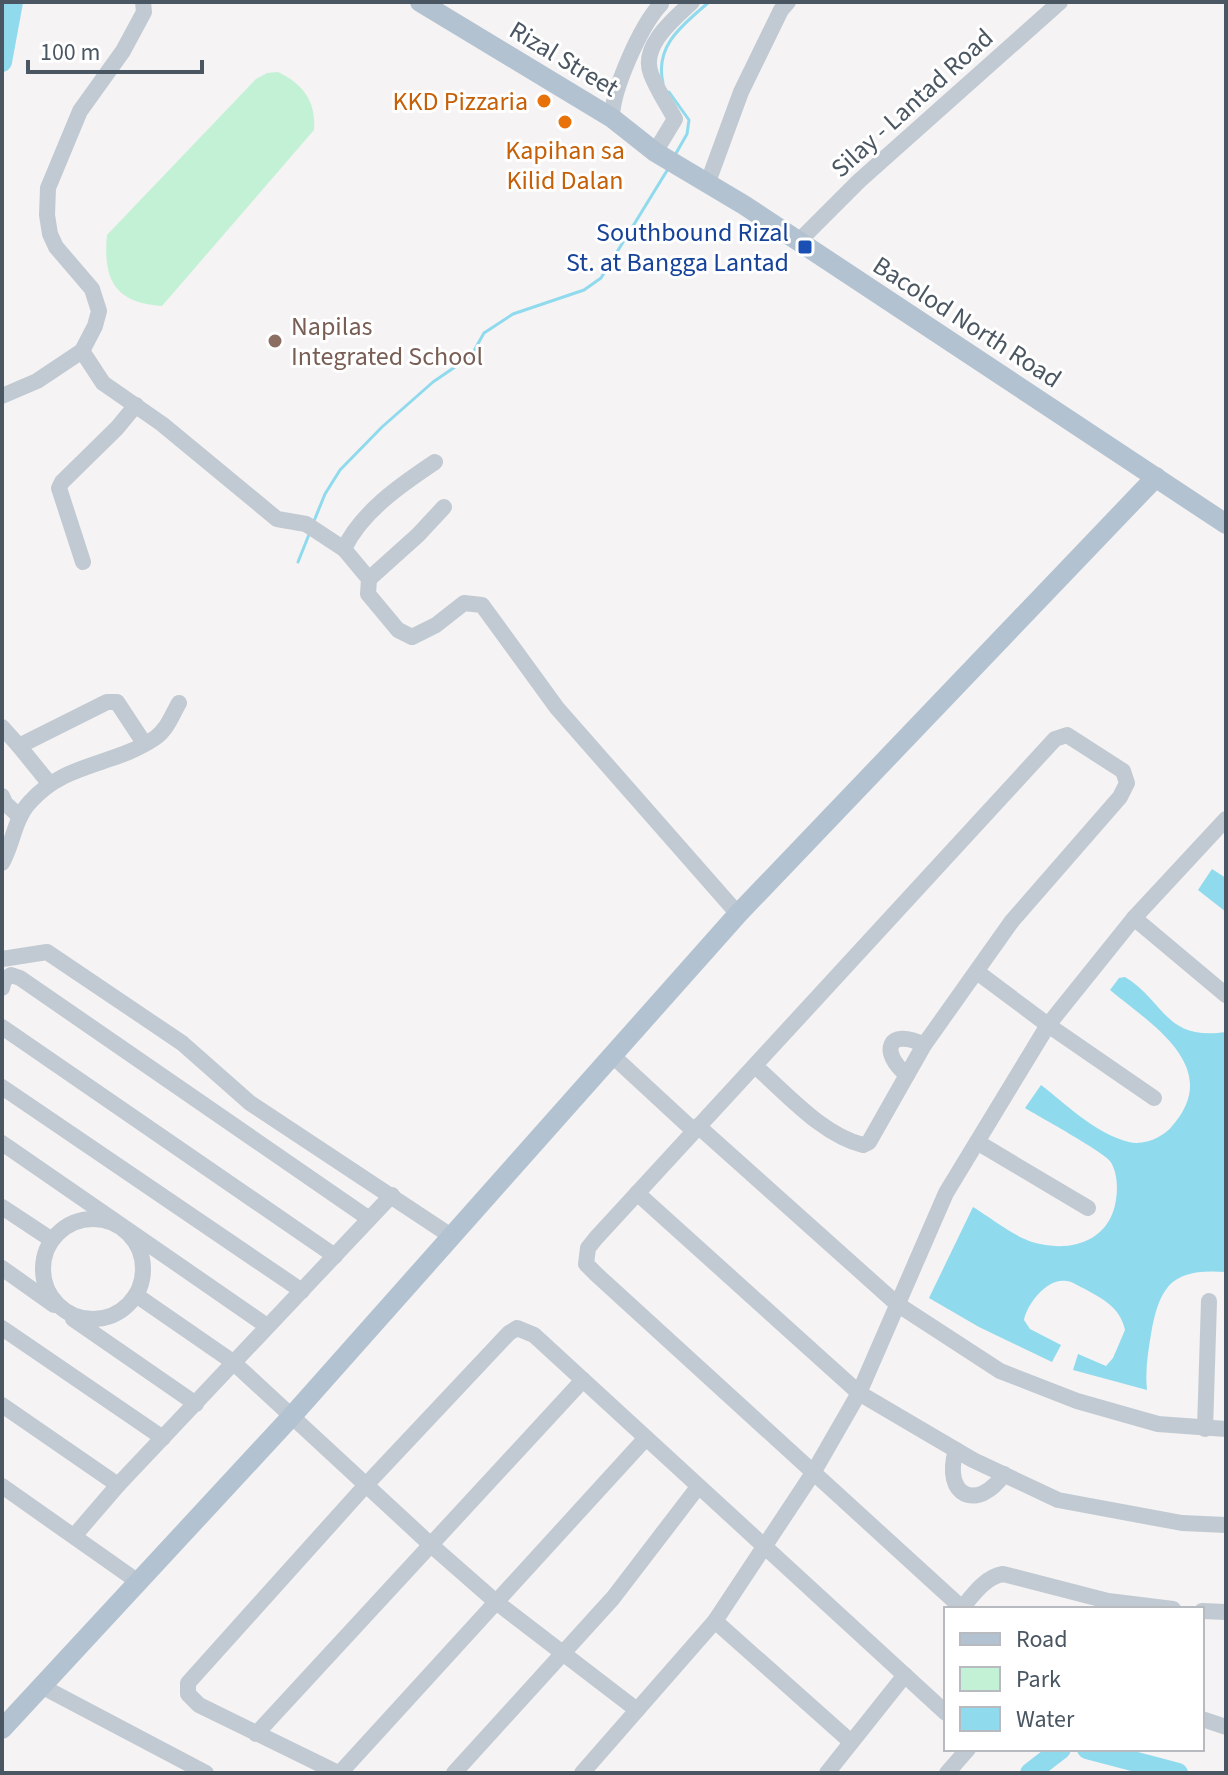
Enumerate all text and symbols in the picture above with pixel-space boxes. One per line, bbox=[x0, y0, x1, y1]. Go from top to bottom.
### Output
street label: Rizal Street bbox=[502, 12, 626, 106]
street label: Silay - Lantad Road bbox=[823, 20, 1001, 186]
scale bar bbox=[28, 24, 202, 74]
text: 100 m bbox=[40, 35, 100, 70]
place label: KKD Pizzaria bbox=[392, 83, 528, 120]
marker: KKD Pizzaria bbox=[535, 92, 553, 110]
marker: Kapihan sa Kilid Dalan bbox=[556, 113, 574, 131]
place label: Kapihan sa Kilid Dalan bbox=[505, 132, 625, 199]
place label: Southbound Rizal St. at Bangga Lantad bbox=[566, 214, 789, 281]
marker: Southbound Rizal St. at Bangga Lantad bbox=[796, 238, 814, 256]
street label: Bacolod North Road bbox=[866, 247, 1068, 397]
place label: Napilas Integrated School bbox=[291, 308, 483, 375]
marker: Napilas Integrated School bbox=[266, 332, 284, 350]
legend bbox=[944, 1607, 1204, 1751]
text: Road bbox=[1016, 1622, 1068, 1657]
text: Park bbox=[1016, 1662, 1061, 1697]
text: Water bbox=[1016, 1702, 1075, 1737]

